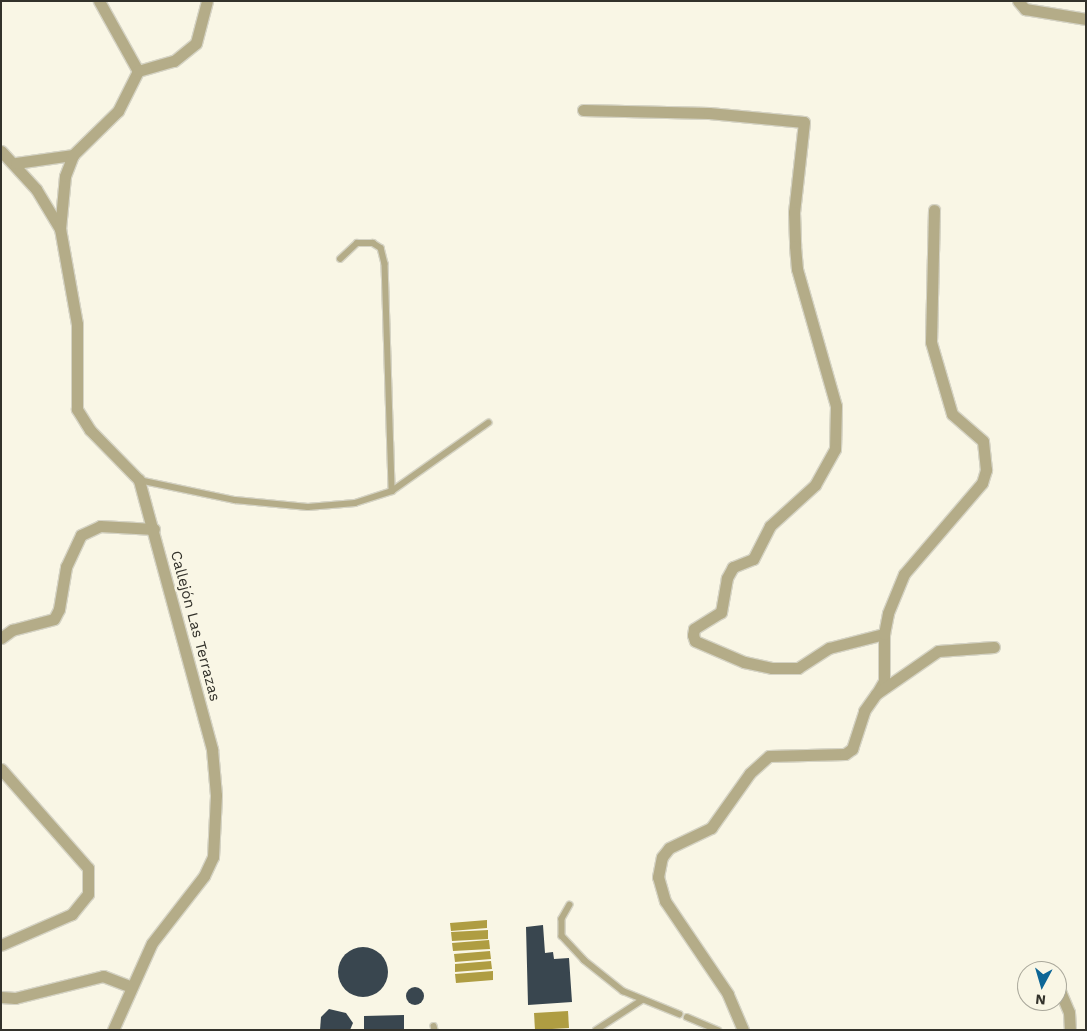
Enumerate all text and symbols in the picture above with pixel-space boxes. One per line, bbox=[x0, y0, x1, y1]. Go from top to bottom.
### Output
street label: Callejón Las Terrazas bbox=[166, 549, 224, 703]
north arrow bbox=[1017, 961, 1067, 1011]
text: N bbox=[1035, 991, 1047, 1008]

